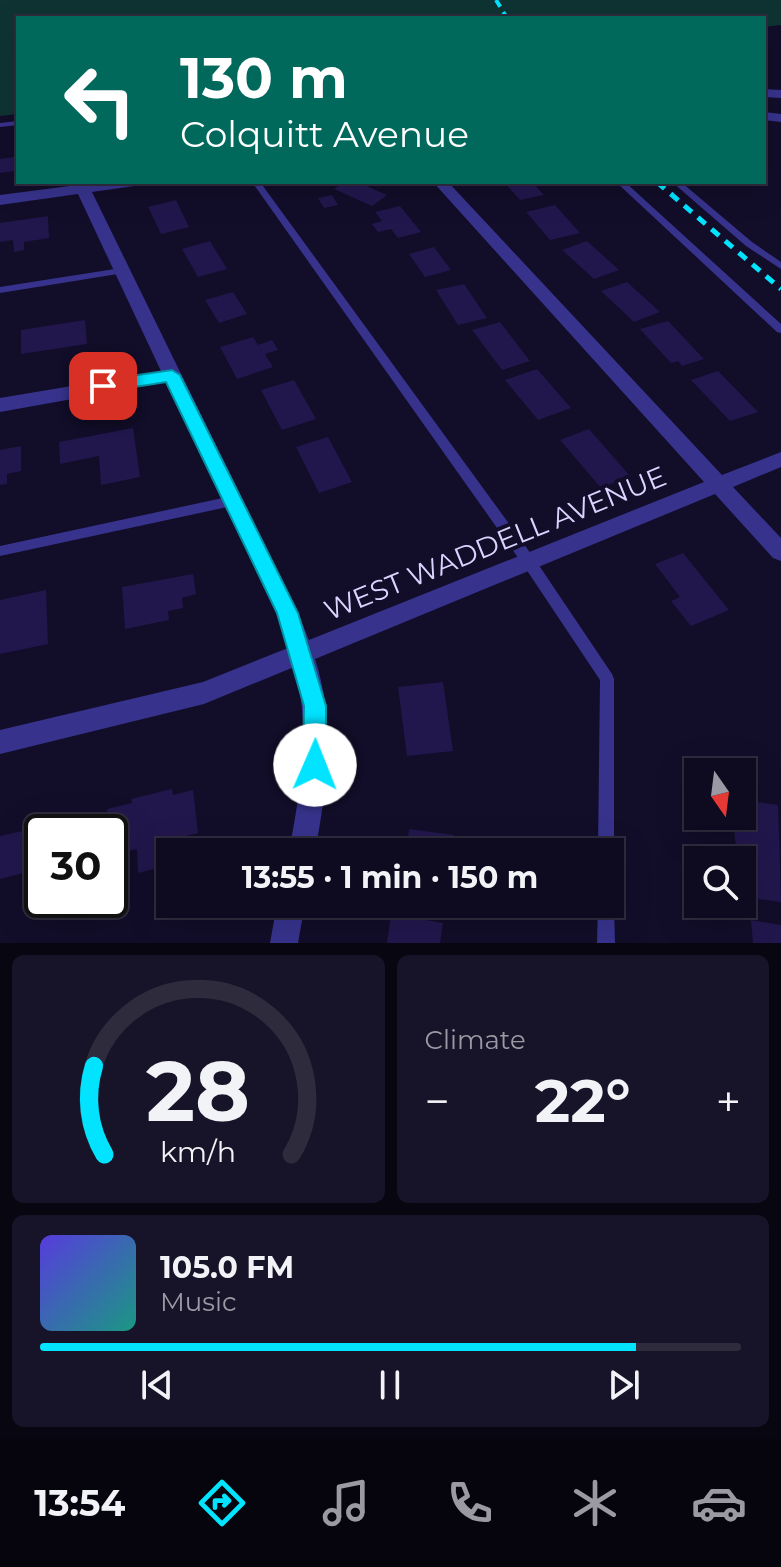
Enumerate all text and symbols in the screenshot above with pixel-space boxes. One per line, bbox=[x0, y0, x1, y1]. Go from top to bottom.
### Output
text: 130 m bbox=[180, 44, 348, 112]
icon: left bbox=[48, 48, 152, 152]
text: Colquitt Avenue bbox=[180, 112, 469, 156]
pin bbox=[69, 352, 137, 420]
icon: arrive bbox=[81, 364, 125, 408]
street label: WEST WADDELL AVENUE bbox=[319, 459, 671, 627]
position arrow bbox=[273, 723, 357, 807]
north arrow bbox=[684, 758, 756, 830]
map controls bbox=[684, 758, 756, 918]
speed limit sign: 30 bbox=[24, 814, 128, 918]
button: search bbox=[684, 846, 756, 918]
text: 13:55 · 1 min · 150 m bbox=[242, 859, 538, 896]
text: Climate bbox=[425, 1024, 526, 1056]
text: 28 bbox=[146, 1040, 250, 1142]
text: 22° bbox=[535, 1064, 631, 1137]
text: − bbox=[425, 1074, 450, 1128]
text: + bbox=[716, 1074, 741, 1128]
text: km/h bbox=[160, 1134, 236, 1169]
text: 105.0 FM bbox=[160, 1249, 294, 1286]
text: Music bbox=[160, 1286, 237, 1318]
icon: previous bbox=[135, 1363, 179, 1407]
icon: pause bbox=[368, 1363, 412, 1407]
icon: next bbox=[602, 1363, 646, 1407]
icon: directions bbox=[194, 1475, 250, 1531]
icon: music bbox=[318, 1475, 374, 1531]
icon: phone bbox=[442, 1475, 498, 1531]
icon: climate bbox=[567, 1475, 623, 1531]
icon: car bbox=[691, 1475, 747, 1531]
text: 13:54 bbox=[34, 1481, 125, 1525]

